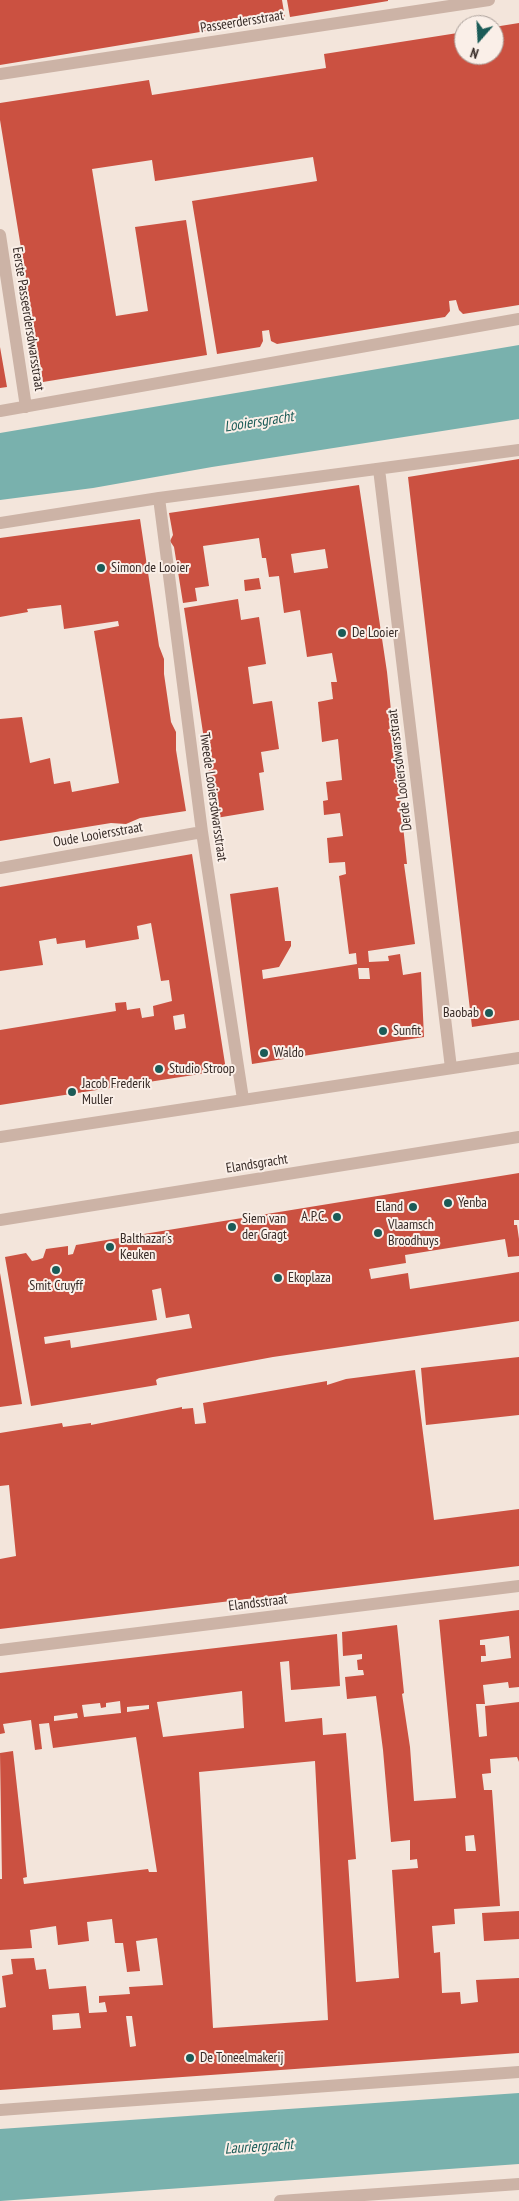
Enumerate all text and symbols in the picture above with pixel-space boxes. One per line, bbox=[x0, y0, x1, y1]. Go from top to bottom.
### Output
street label: Passeerdersstraat bbox=[199, 7, 285, 37]
north arrow bbox=[454, 15, 504, 65]
text: N bbox=[468, 43, 481, 63]
street label: Eerste Passeerdersdwarsstraat bbox=[8, 246, 48, 392]
water label: Looiersgracht bbox=[223, 408, 295, 436]
place label: Simon de Looier bbox=[111, 560, 189, 576]
marker: Simon de Looier bbox=[95, 562, 107, 574]
place label: De Looier bbox=[352, 625, 398, 641]
marker: De Looier bbox=[336, 627, 348, 639]
street label: Derde Looiersdwarsstraat bbox=[384, 708, 416, 832]
street label: Tweede Looiersdwarsstraat bbox=[196, 732, 230, 862]
street label: Oude Looiersstraat bbox=[52, 819, 144, 851]
place label: Baobab bbox=[443, 1005, 479, 1021]
marker: Baobab bbox=[483, 1007, 495, 1019]
place label: Sunfit bbox=[393, 1023, 421, 1039]
marker: Sunfit bbox=[377, 1025, 389, 1037]
place label: Waldo bbox=[274, 1045, 304, 1061]
marker: Waldo bbox=[258, 1047, 270, 1059]
place label: Studio Stroop bbox=[169, 1061, 235, 1077]
marker: Studio Stroop bbox=[153, 1063, 165, 1075]
place label: Jacob Frederik Muller bbox=[82, 1076, 150, 1108]
marker: Jacob Frederik Muller bbox=[66, 1086, 78, 1098]
street label: Elandsgracht bbox=[225, 1151, 289, 1177]
place label: Yenba bbox=[458, 1195, 487, 1211]
marker: Yenba bbox=[442, 1197, 454, 1209]
place label: Eland bbox=[376, 1199, 403, 1215]
marker: Eland bbox=[407, 1201, 419, 1213]
place label: A.P.C. bbox=[301, 1209, 327, 1225]
place label: Siem van der Gragt bbox=[242, 1211, 287, 1244]
marker: A.P.C. bbox=[331, 1211, 343, 1223]
place label: Vlaamsch Broodhuys bbox=[388, 1217, 439, 1250]
marker: Siem van der Gragt bbox=[226, 1221, 238, 1233]
marker: Vlaamsch Broodhuys bbox=[372, 1227, 384, 1239]
place label: Balthazar's Keuken bbox=[120, 1231, 172, 1264]
marker: Balthazar's Keuken bbox=[104, 1241, 116, 1253]
marker: Smit Cruyff bbox=[50, 1264, 62, 1276]
place label: Ekoplaza bbox=[288, 1270, 331, 1286]
marker: Ekoplaza bbox=[272, 1272, 284, 1284]
place label: Smit Cruyff bbox=[29, 1278, 83, 1294]
street label: Elandsstraat bbox=[228, 1591, 288, 1615]
place label: De Toneelmakerij bbox=[200, 2050, 283, 2066]
marker: De Toneelmakerij bbox=[184, 2052, 196, 2064]
water label: Lauriergracht bbox=[224, 2136, 294, 2158]

